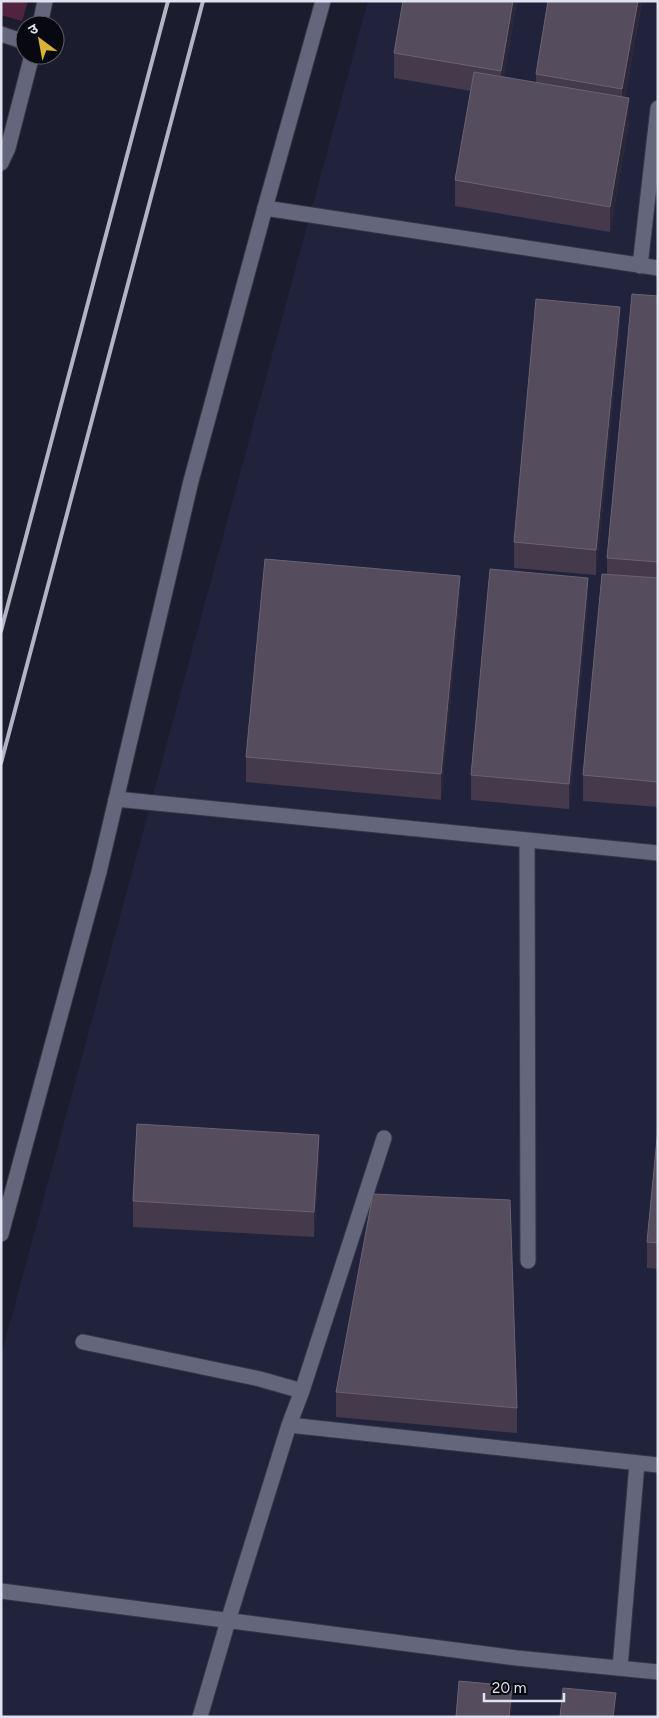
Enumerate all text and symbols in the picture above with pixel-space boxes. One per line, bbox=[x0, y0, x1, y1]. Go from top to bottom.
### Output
north arrow bbox=[15, 15, 65, 65]
text: उ bbox=[25, 20, 42, 39]
scale bar bbox=[484, 1670, 564, 1702]
text: 20 m bbox=[492, 1679, 526, 1697]

